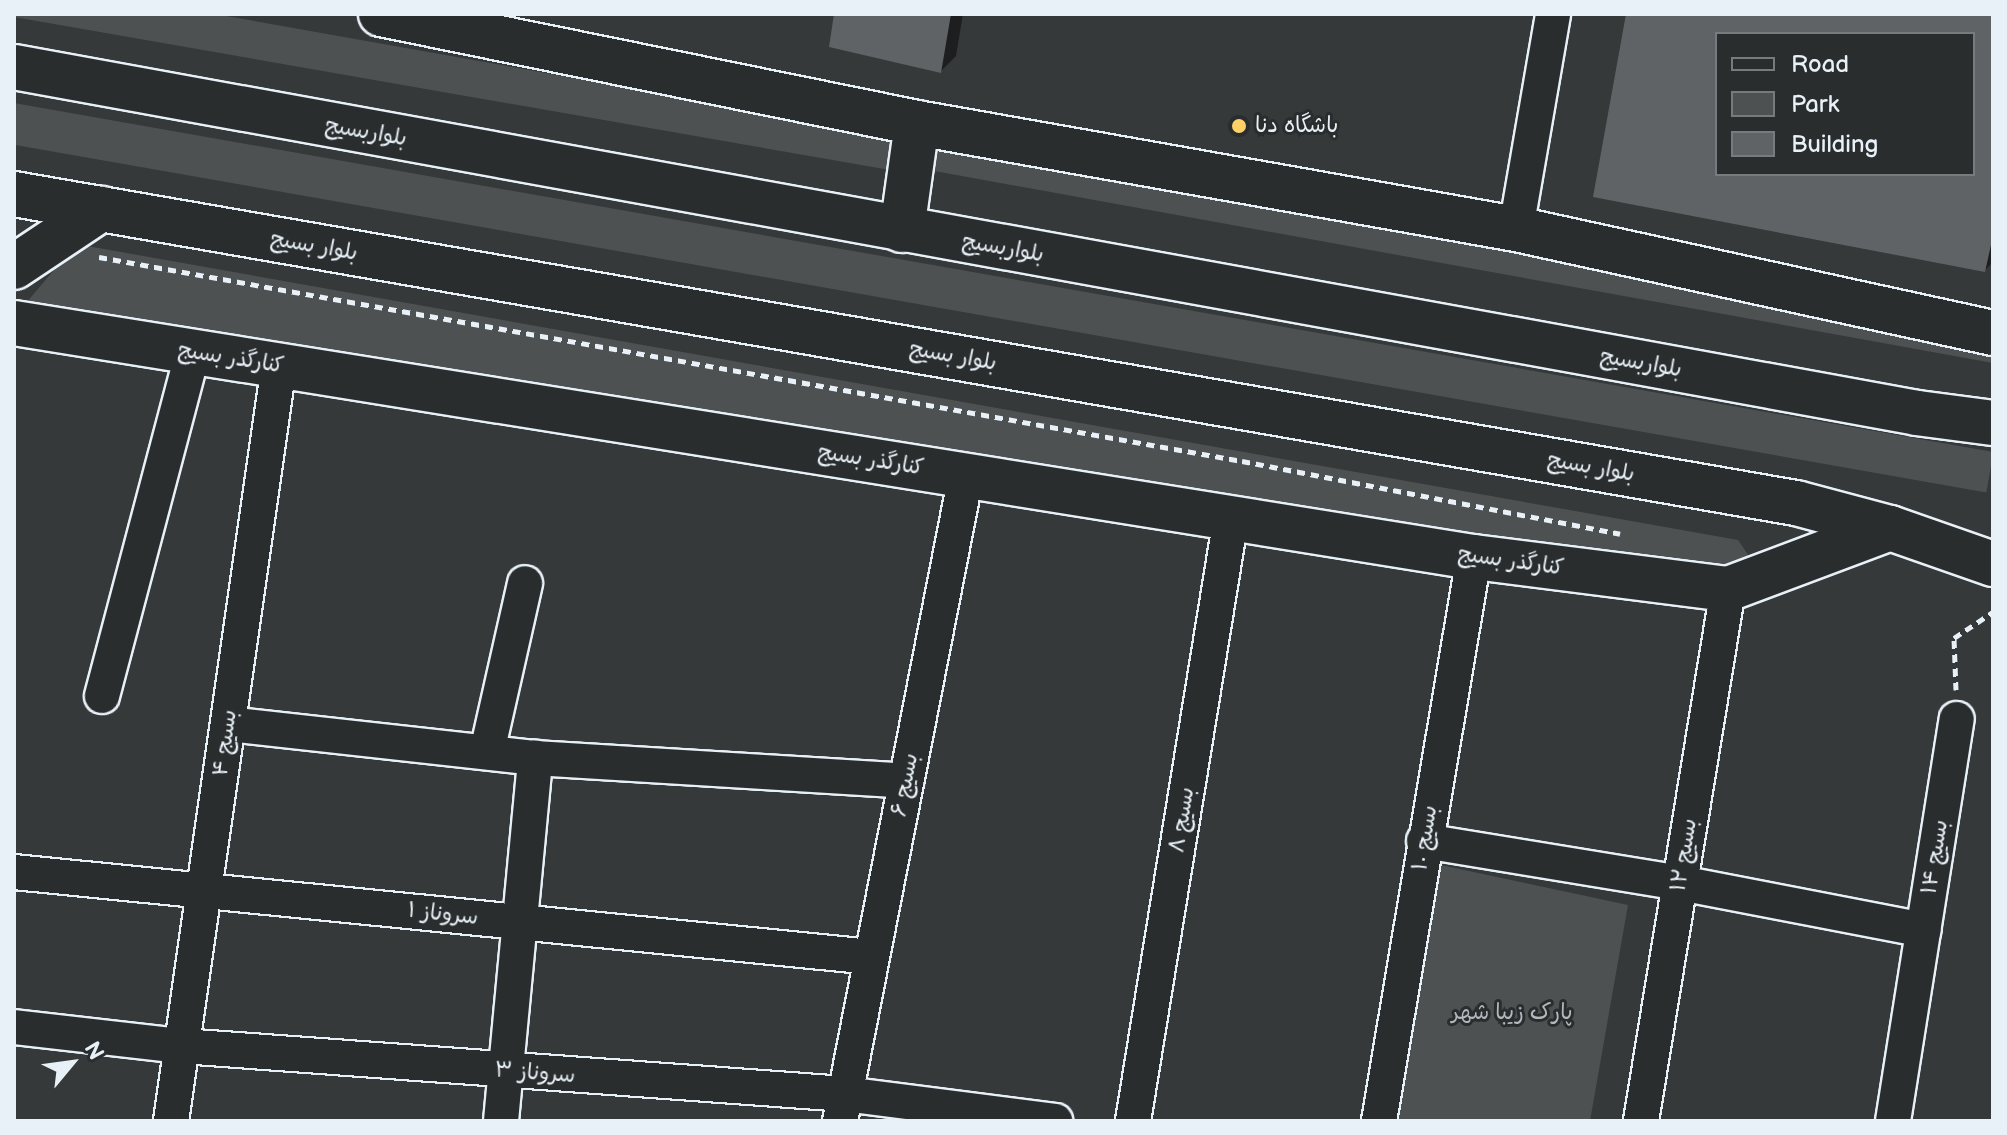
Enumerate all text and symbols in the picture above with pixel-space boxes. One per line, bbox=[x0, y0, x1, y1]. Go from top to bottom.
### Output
legend bbox=[1715, 32, 1975, 176]
text: Road bbox=[1791, 50, 1849, 79]
text: Park bbox=[1791, 90, 1839, 119]
street label: بلواربسیج bbox=[323, 112, 409, 152]
place label: باشگاه دنا bbox=[1255, 113, 1339, 139]
marker: باشگاه دنا bbox=[1230, 117, 1248, 135]
text: Building bbox=[1791, 130, 1878, 159]
street label: بلوار بسیج bbox=[268, 225, 360, 267]
street label: بلواربسیج bbox=[960, 228, 1046, 268]
street label: بلوار بسیج bbox=[907, 335, 999, 377]
street label: کنارگذر بسیج bbox=[176, 337, 286, 379]
street label: بلواربسیج bbox=[1598, 343, 1684, 383]
street label: کنارگذر بسیج bbox=[816, 439, 926, 481]
street label: بلوار بسیج bbox=[1545, 446, 1637, 488]
street label: کنارگذر بسیج bbox=[1456, 540, 1566, 582]
street label: بسیج ۴ bbox=[207, 708, 243, 778]
street label: بسیج ۶ bbox=[886, 751, 924, 819]
street label: بسیج ۸ bbox=[1164, 785, 1200, 855]
street label: بسیج ۱۰ bbox=[1407, 803, 1443, 873]
street label: بسیج ۱۲ bbox=[1665, 817, 1703, 893]
street label: بسیج ۱۴ bbox=[1916, 818, 1954, 896]
street label: سروناز ۱ bbox=[406, 897, 480, 931]
park label: پارک زیبا شهر bbox=[1451, 1000, 1573, 1026]
north arrow bbox=[32, 1023, 112, 1103]
text: N bbox=[78, 1037, 109, 1065]
street label: سروناز ۳ bbox=[494, 1057, 576, 1089]

